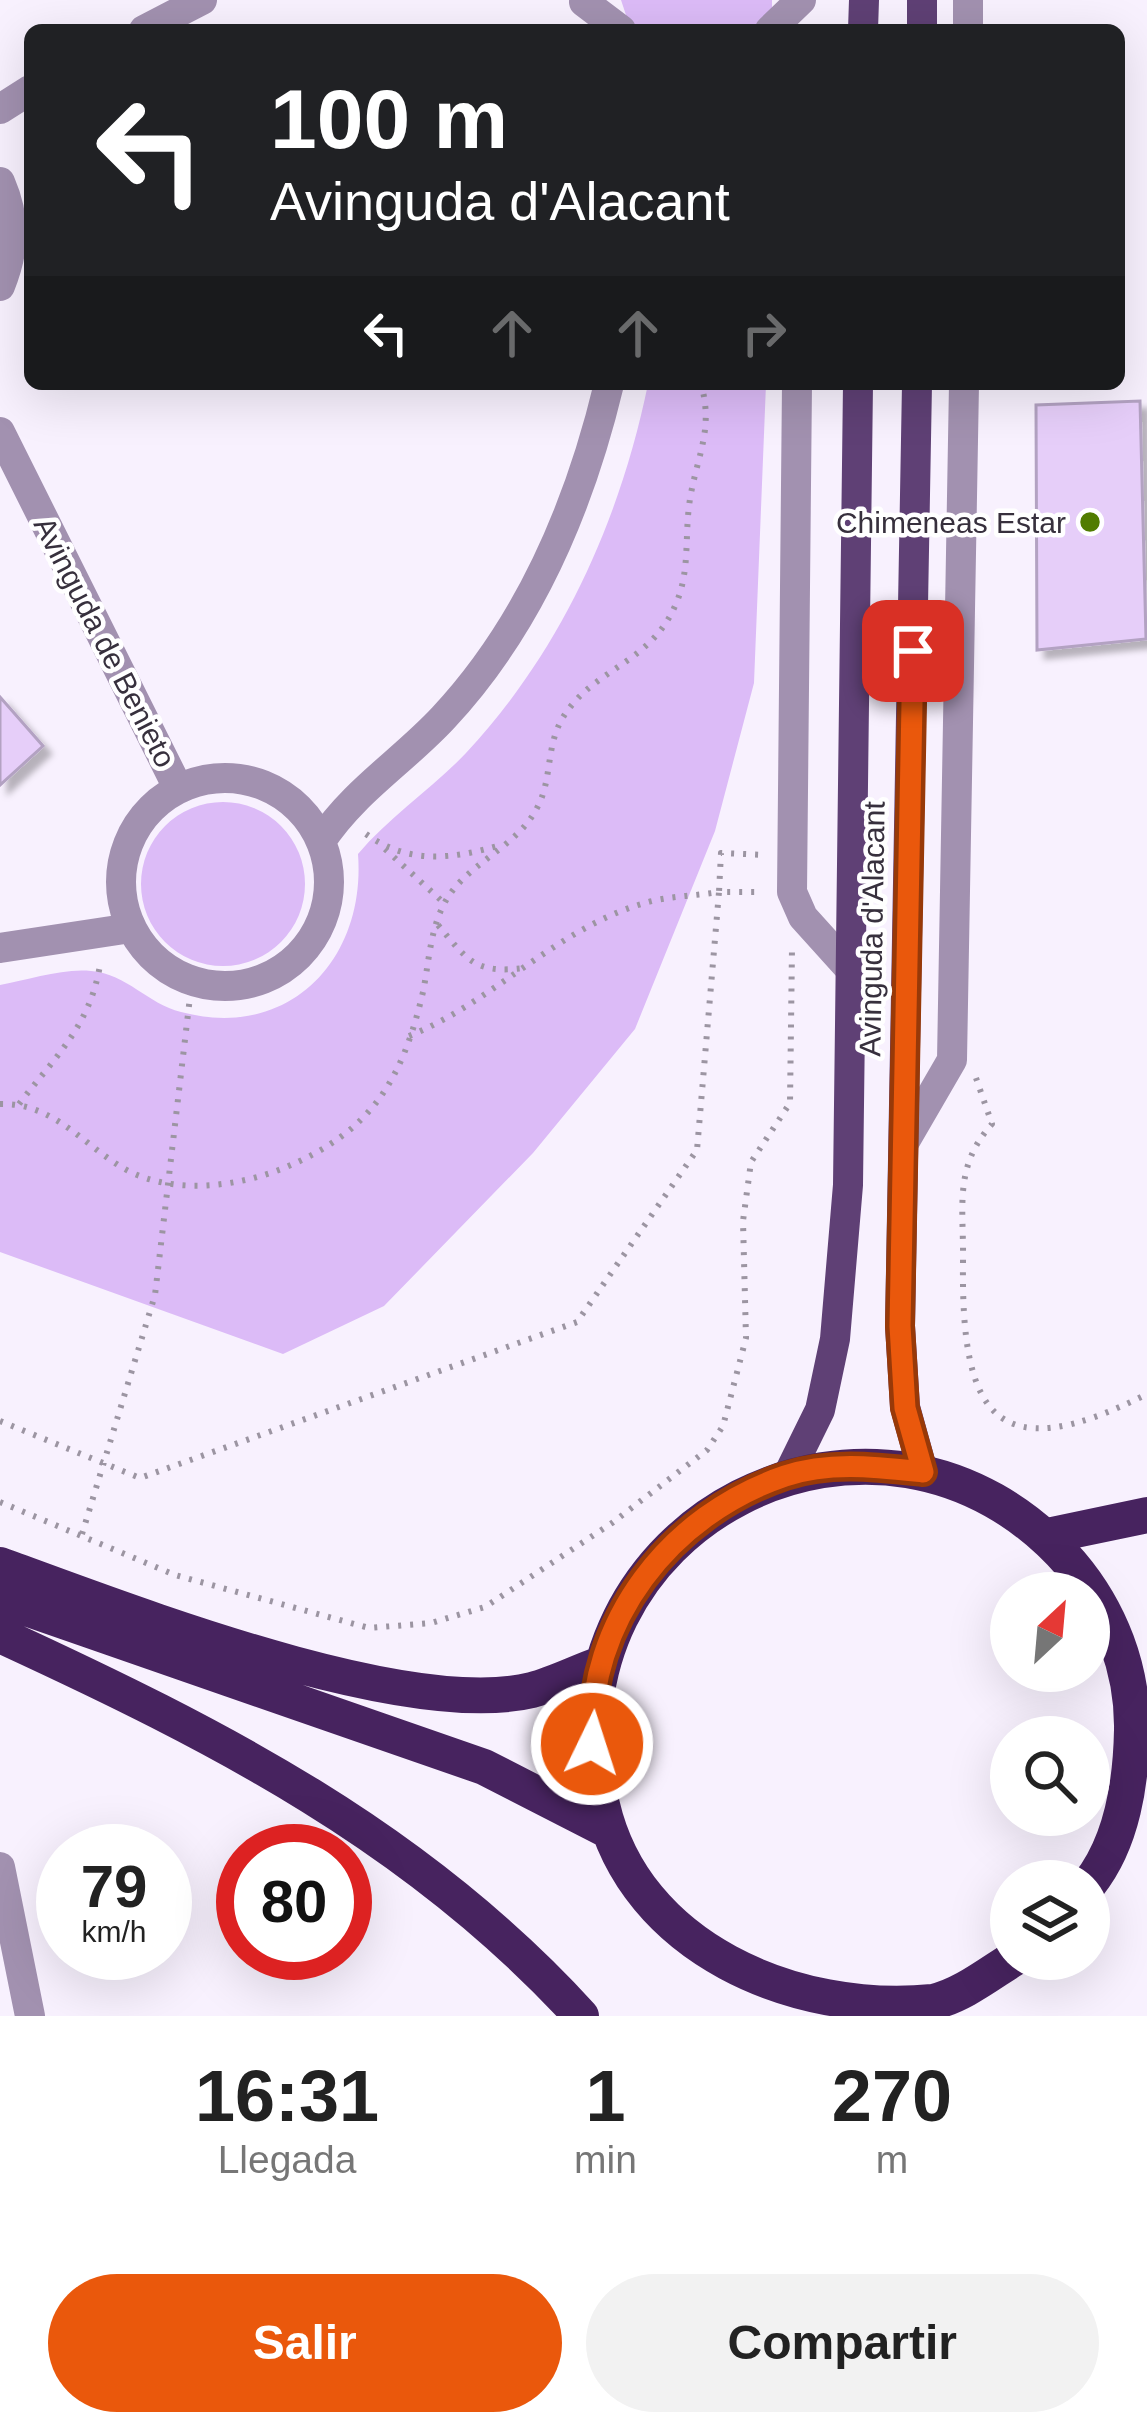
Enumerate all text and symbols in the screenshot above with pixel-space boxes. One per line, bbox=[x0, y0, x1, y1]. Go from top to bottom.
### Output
icon: left bbox=[72, 72, 228, 228]
text: 100 m bbox=[270, 72, 508, 166]
text: Avinguda d'Alacant bbox=[270, 171, 730, 231]
icon: left bbox=[353, 300, 419, 366]
icon: ahead bbox=[479, 300, 545, 366]
icon: ahead bbox=[605, 300, 671, 366]
icon: right bbox=[731, 300, 797, 366]
place label: Chimeneas Estar bbox=[836, 506, 1066, 539]
marker: Chimeneas Estar bbox=[1077, 509, 1103, 535]
street label: Avinguda de Benieto bbox=[28, 511, 182, 773]
pin bbox=[862, 600, 964, 702]
icon: arrive bbox=[880, 618, 946, 684]
street label: Avinguda d'Alacant bbox=[853, 800, 891, 1057]
north arrow bbox=[990, 1572, 1110, 1692]
map controls bbox=[990, 1572, 1110, 1980]
position arrow bbox=[529, 1681, 655, 1807]
button: search bbox=[990, 1716, 1110, 1836]
speed limit sign: 80 bbox=[216, 1824, 372, 1980]
text: 79 bbox=[81, 1853, 147, 1920]
button: layers bbox=[990, 1860, 1110, 1980]
text: km/h bbox=[81, 1915, 147, 1948]
text: 16:31 bbox=[195, 2056, 379, 2136]
text: 1 bbox=[585, 2056, 626, 2136]
text: 270 bbox=[832, 2056, 952, 2136]
text: Llegada bbox=[218, 2138, 356, 2181]
text: min bbox=[574, 2138, 637, 2181]
text: m bbox=[876, 2138, 908, 2181]
button: Salir bbox=[48, 2274, 562, 2412]
button: Compartir bbox=[586, 2274, 1099, 2412]

